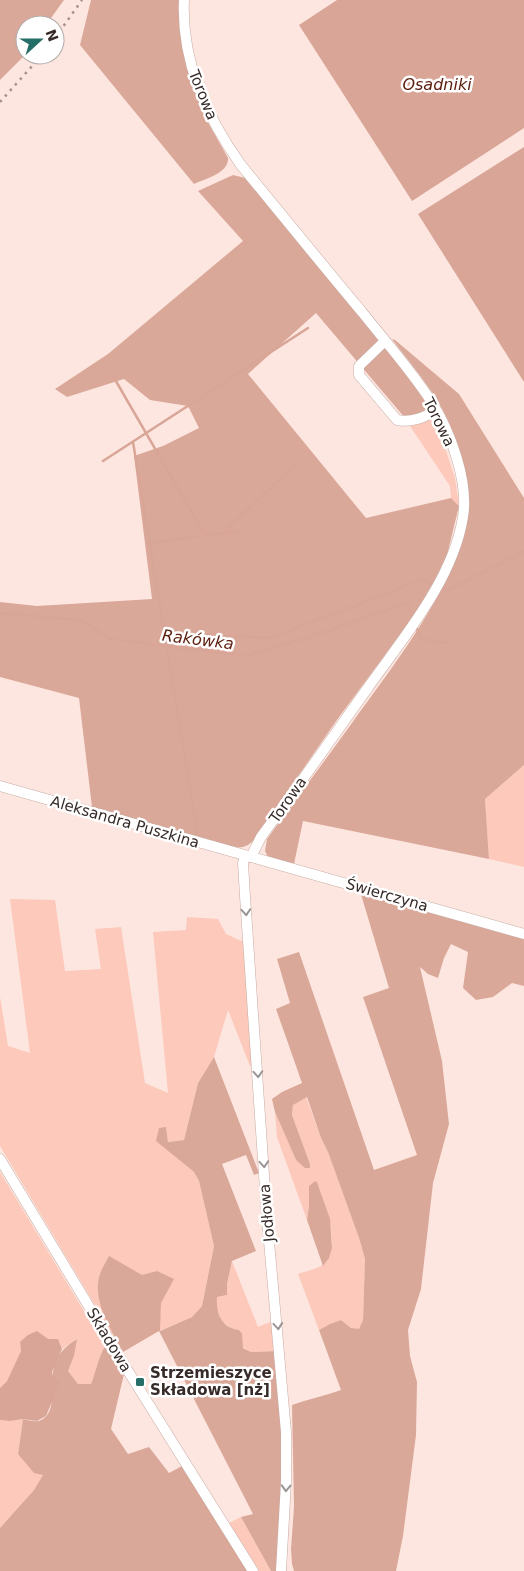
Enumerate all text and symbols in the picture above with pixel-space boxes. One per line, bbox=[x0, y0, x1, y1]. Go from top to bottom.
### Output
north arrow bbox=[15, 15, 65, 65]
text: N bbox=[43, 27, 62, 44]
street label: Torowa bbox=[184, 66, 221, 123]
water label: Osadniki bbox=[402, 75, 472, 94]
street label: Torowa bbox=[419, 394, 459, 449]
water label: Rakówka bbox=[161, 626, 235, 653]
street label: Torowa bbox=[265, 773, 310, 827]
street label: Aleksandra Puszkina bbox=[48, 792, 202, 852]
street label: Świerczyna bbox=[344, 874, 430, 915]
one-way arrow bbox=[241, 908, 252, 916]
one-way arrow bbox=[252, 1070, 263, 1078]
one-way arrow bbox=[258, 1161, 269, 1169]
street label: Jodłowa bbox=[256, 1183, 279, 1244]
street label: Składowa bbox=[83, 1305, 135, 1375]
one-way arrow bbox=[272, 1323, 283, 1331]
place label: Strzemieszyce Składowa [nż] bbox=[150, 1364, 272, 1399]
marker: Strzemieszyce Składowa [nż] bbox=[134, 1376, 146, 1388]
one-way arrow bbox=[281, 1485, 291, 1493]

